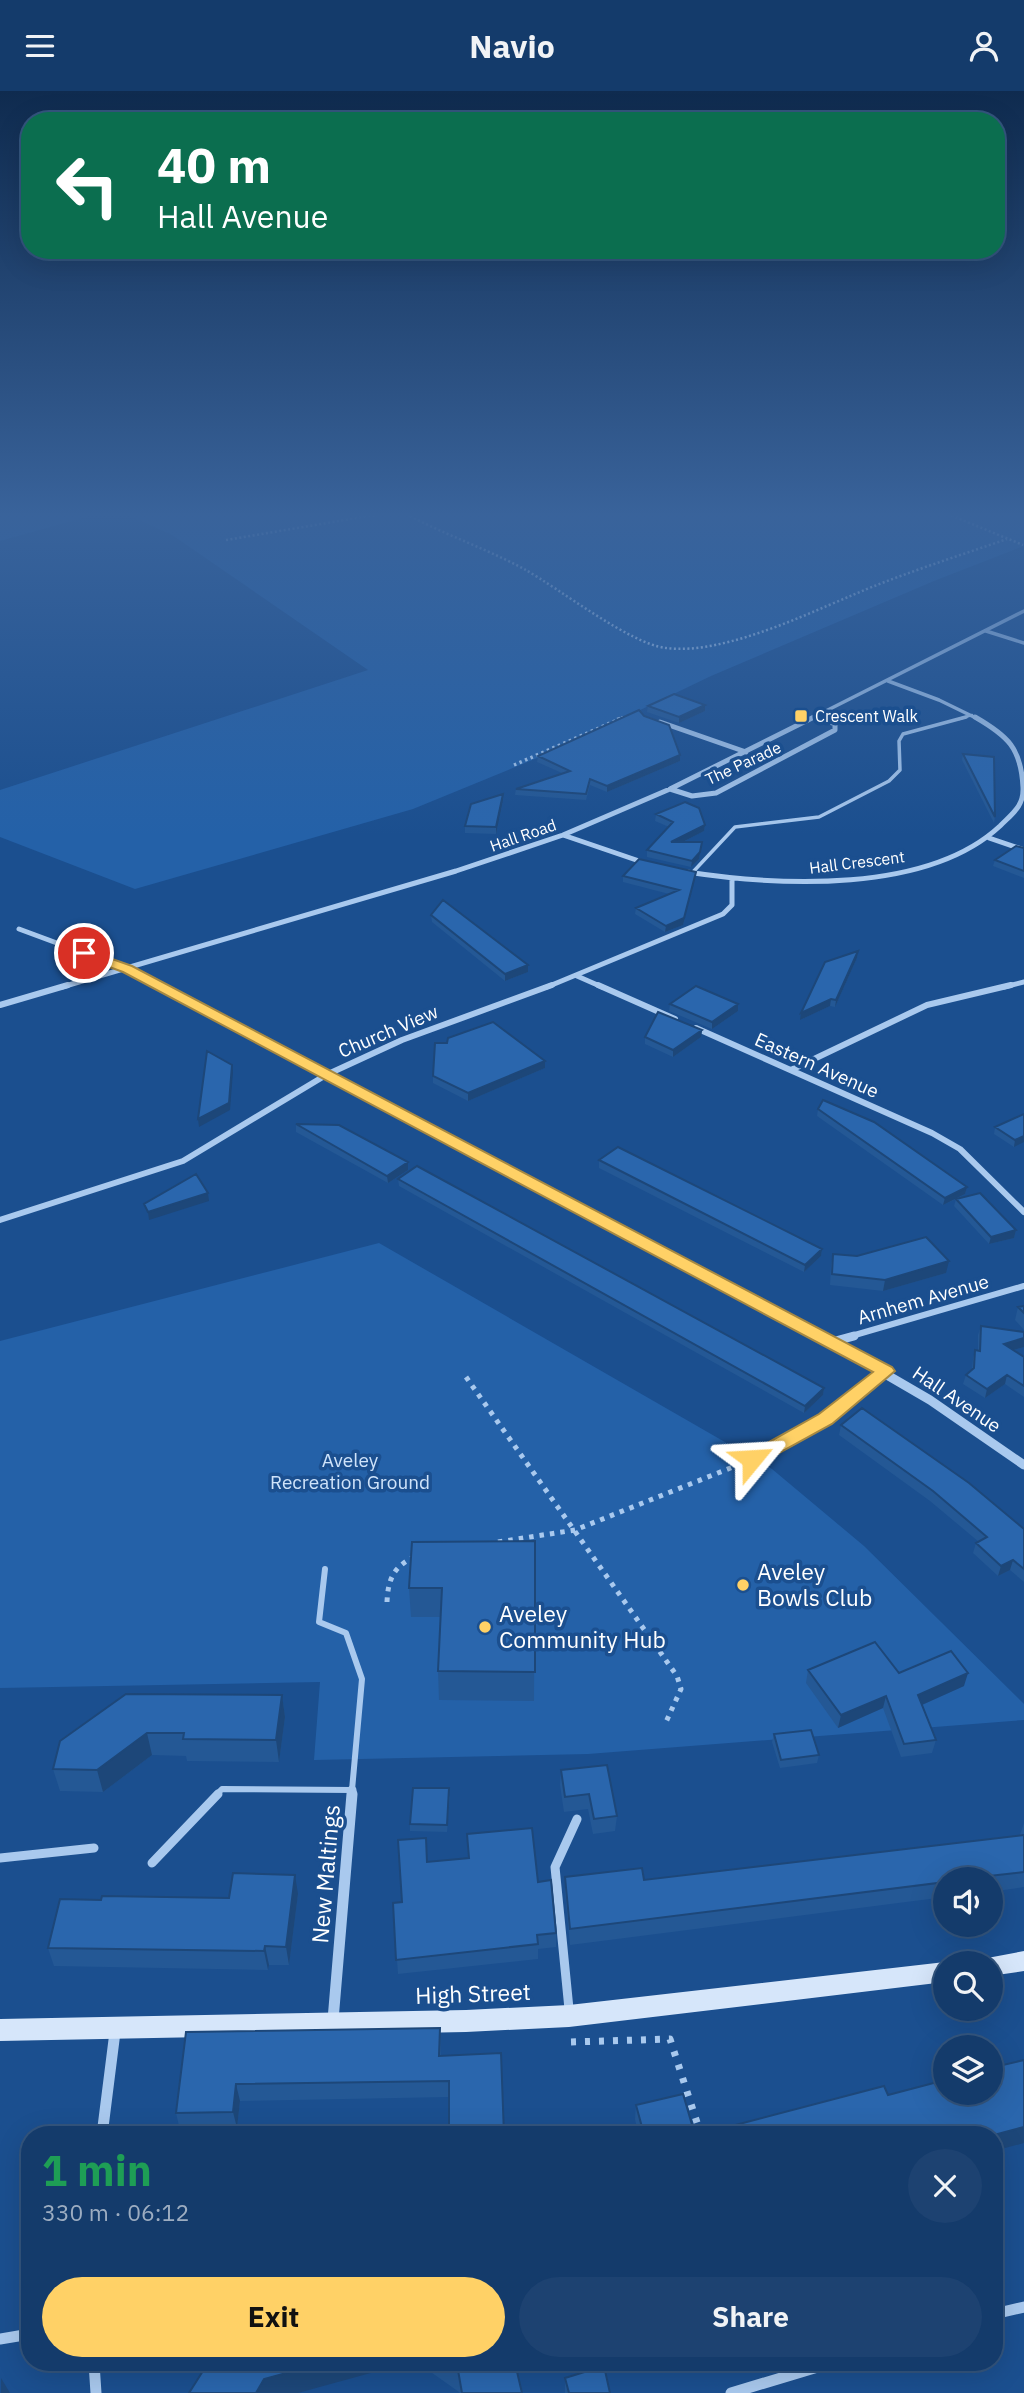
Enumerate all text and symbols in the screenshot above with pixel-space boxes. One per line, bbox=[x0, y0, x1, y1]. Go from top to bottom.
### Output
text: Navio bbox=[469, 25, 555, 67]
icon: menu bbox=[21, 27, 59, 65]
icon: person bbox=[965, 27, 1003, 65]
text: 40 m bbox=[157, 133, 271, 196]
icon: left bbox=[42, 140, 133, 231]
text: Hall Avenue bbox=[157, 195, 328, 237]
place label: Crescent Walk bbox=[815, 706, 919, 726]
marker: Crescent Walk bbox=[793, 708, 809, 724]
street label: The Parade bbox=[702, 737, 784, 789]
street label: Hall Road bbox=[487, 814, 559, 856]
street label: Hall Crescent bbox=[808, 846, 906, 878]
pin bbox=[54, 923, 114, 983]
icon: arrive bbox=[65, 934, 103, 972]
street label: Church View bbox=[334, 999, 442, 1063]
street label: Eastern Avenue bbox=[751, 1027, 883, 1103]
street label: Arnhem Avenue bbox=[854, 1269, 992, 1329]
street label: Hall Avenue bbox=[908, 1361, 1006, 1437]
position arrow bbox=[715, 1422, 789, 1496]
park label: Aveley Recreation Ground bbox=[270, 1448, 430, 1494]
place label: Aveley Bowls Club bbox=[757, 1556, 872, 1612]
marker: Aveley Bowls Club bbox=[735, 1577, 751, 1593]
place label: Aveley Community Hub bbox=[499, 1598, 666, 1654]
marker: Aveley Community Hub bbox=[477, 1619, 493, 1635]
street label: New Maltings bbox=[304, 1803, 346, 1945]
map controls bbox=[933, 1867, 1003, 2105]
button: sound bbox=[933, 1867, 1003, 1937]
button: search bbox=[933, 1951, 1003, 2021]
street label: High Street bbox=[415, 1976, 531, 2010]
button: layers bbox=[933, 2035, 1003, 2105]
text: 1 min bbox=[42, 2143, 152, 2198]
button: close bbox=[908, 2149, 982, 2223]
text: 330 m · 06:12 bbox=[42, 2197, 189, 2227]
button: Exit bbox=[42, 2277, 505, 2357]
button: Share bbox=[519, 2277, 982, 2357]

